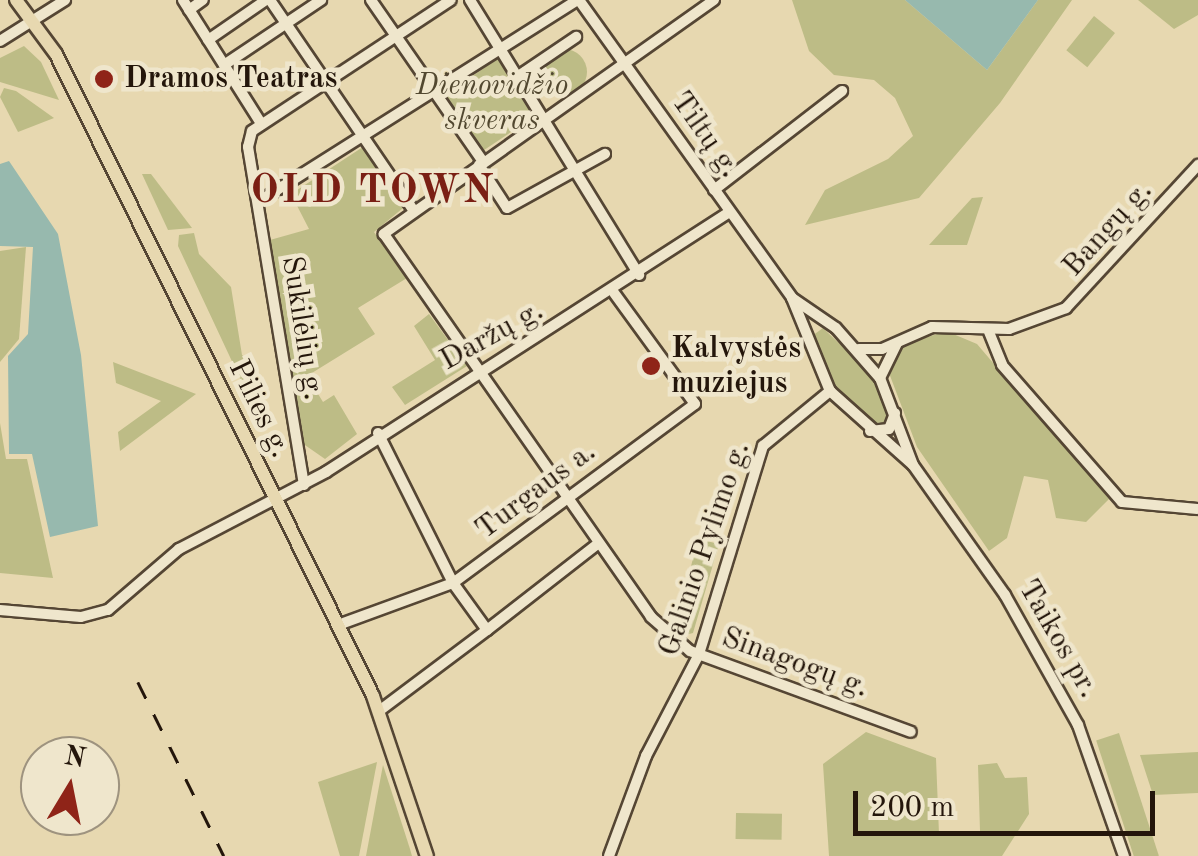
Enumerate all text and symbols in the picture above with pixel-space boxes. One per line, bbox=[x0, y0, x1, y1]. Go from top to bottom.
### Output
place label: Dramos Teatras bbox=[124, 61, 337, 97]
marker: Dramos Teatras bbox=[93, 68, 115, 90]
park label: Dienovidžio skveras bbox=[416, 68, 568, 138]
street label: Tiltų g. bbox=[662, 85, 748, 185]
district label: OLD TOWN bbox=[250, 168, 496, 216]
street label: Bangų g. bbox=[1055, 174, 1161, 284]
street label: Sukilėlių g. bbox=[273, 253, 331, 403]
street label: Daržų g. bbox=[434, 293, 550, 379]
place label: Kalvystės muziejus bbox=[671, 331, 801, 402]
street label: Pilies g. bbox=[220, 354, 298, 464]
marker: Kalvystės muziejus bbox=[640, 355, 662, 377]
street label: Turgaus a. bbox=[469, 434, 603, 548]
street label: Galinio Pylimo g. bbox=[651, 437, 759, 661]
street label: Taikos pr. bbox=[1010, 573, 1106, 705]
street label: Sinagogų g. bbox=[716, 620, 874, 706]
north arrow bbox=[20, 736, 120, 836]
text: N bbox=[62, 743, 88, 774]
scale bar bbox=[858, 771, 1160, 833]
text: 200 m bbox=[870, 793, 954, 823]

